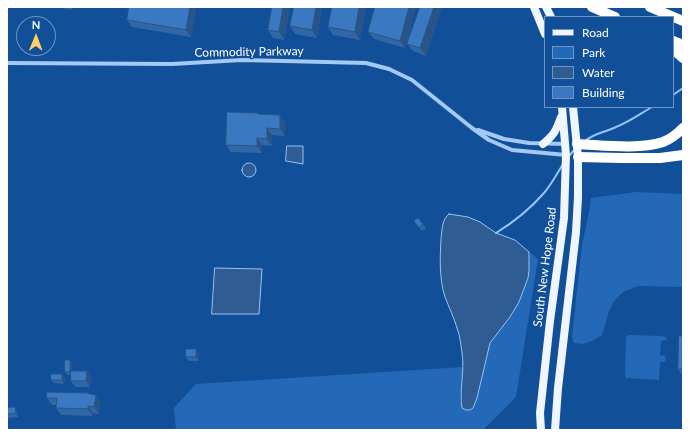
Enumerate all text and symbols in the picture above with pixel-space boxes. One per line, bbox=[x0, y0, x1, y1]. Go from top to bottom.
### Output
north arrow bbox=[16, 16, 56, 56]
legend bbox=[544, 16, 674, 108]
text: N bbox=[32, 18, 41, 31]
text: Road bbox=[582, 25, 609, 40]
street label: Commodity Parkway bbox=[194, 44, 304, 60]
text: Park bbox=[582, 45, 605, 60]
text: Water bbox=[582, 65, 615, 80]
text: Building bbox=[582, 85, 625, 100]
street label: South New Hope Road bbox=[531, 206, 559, 328]

